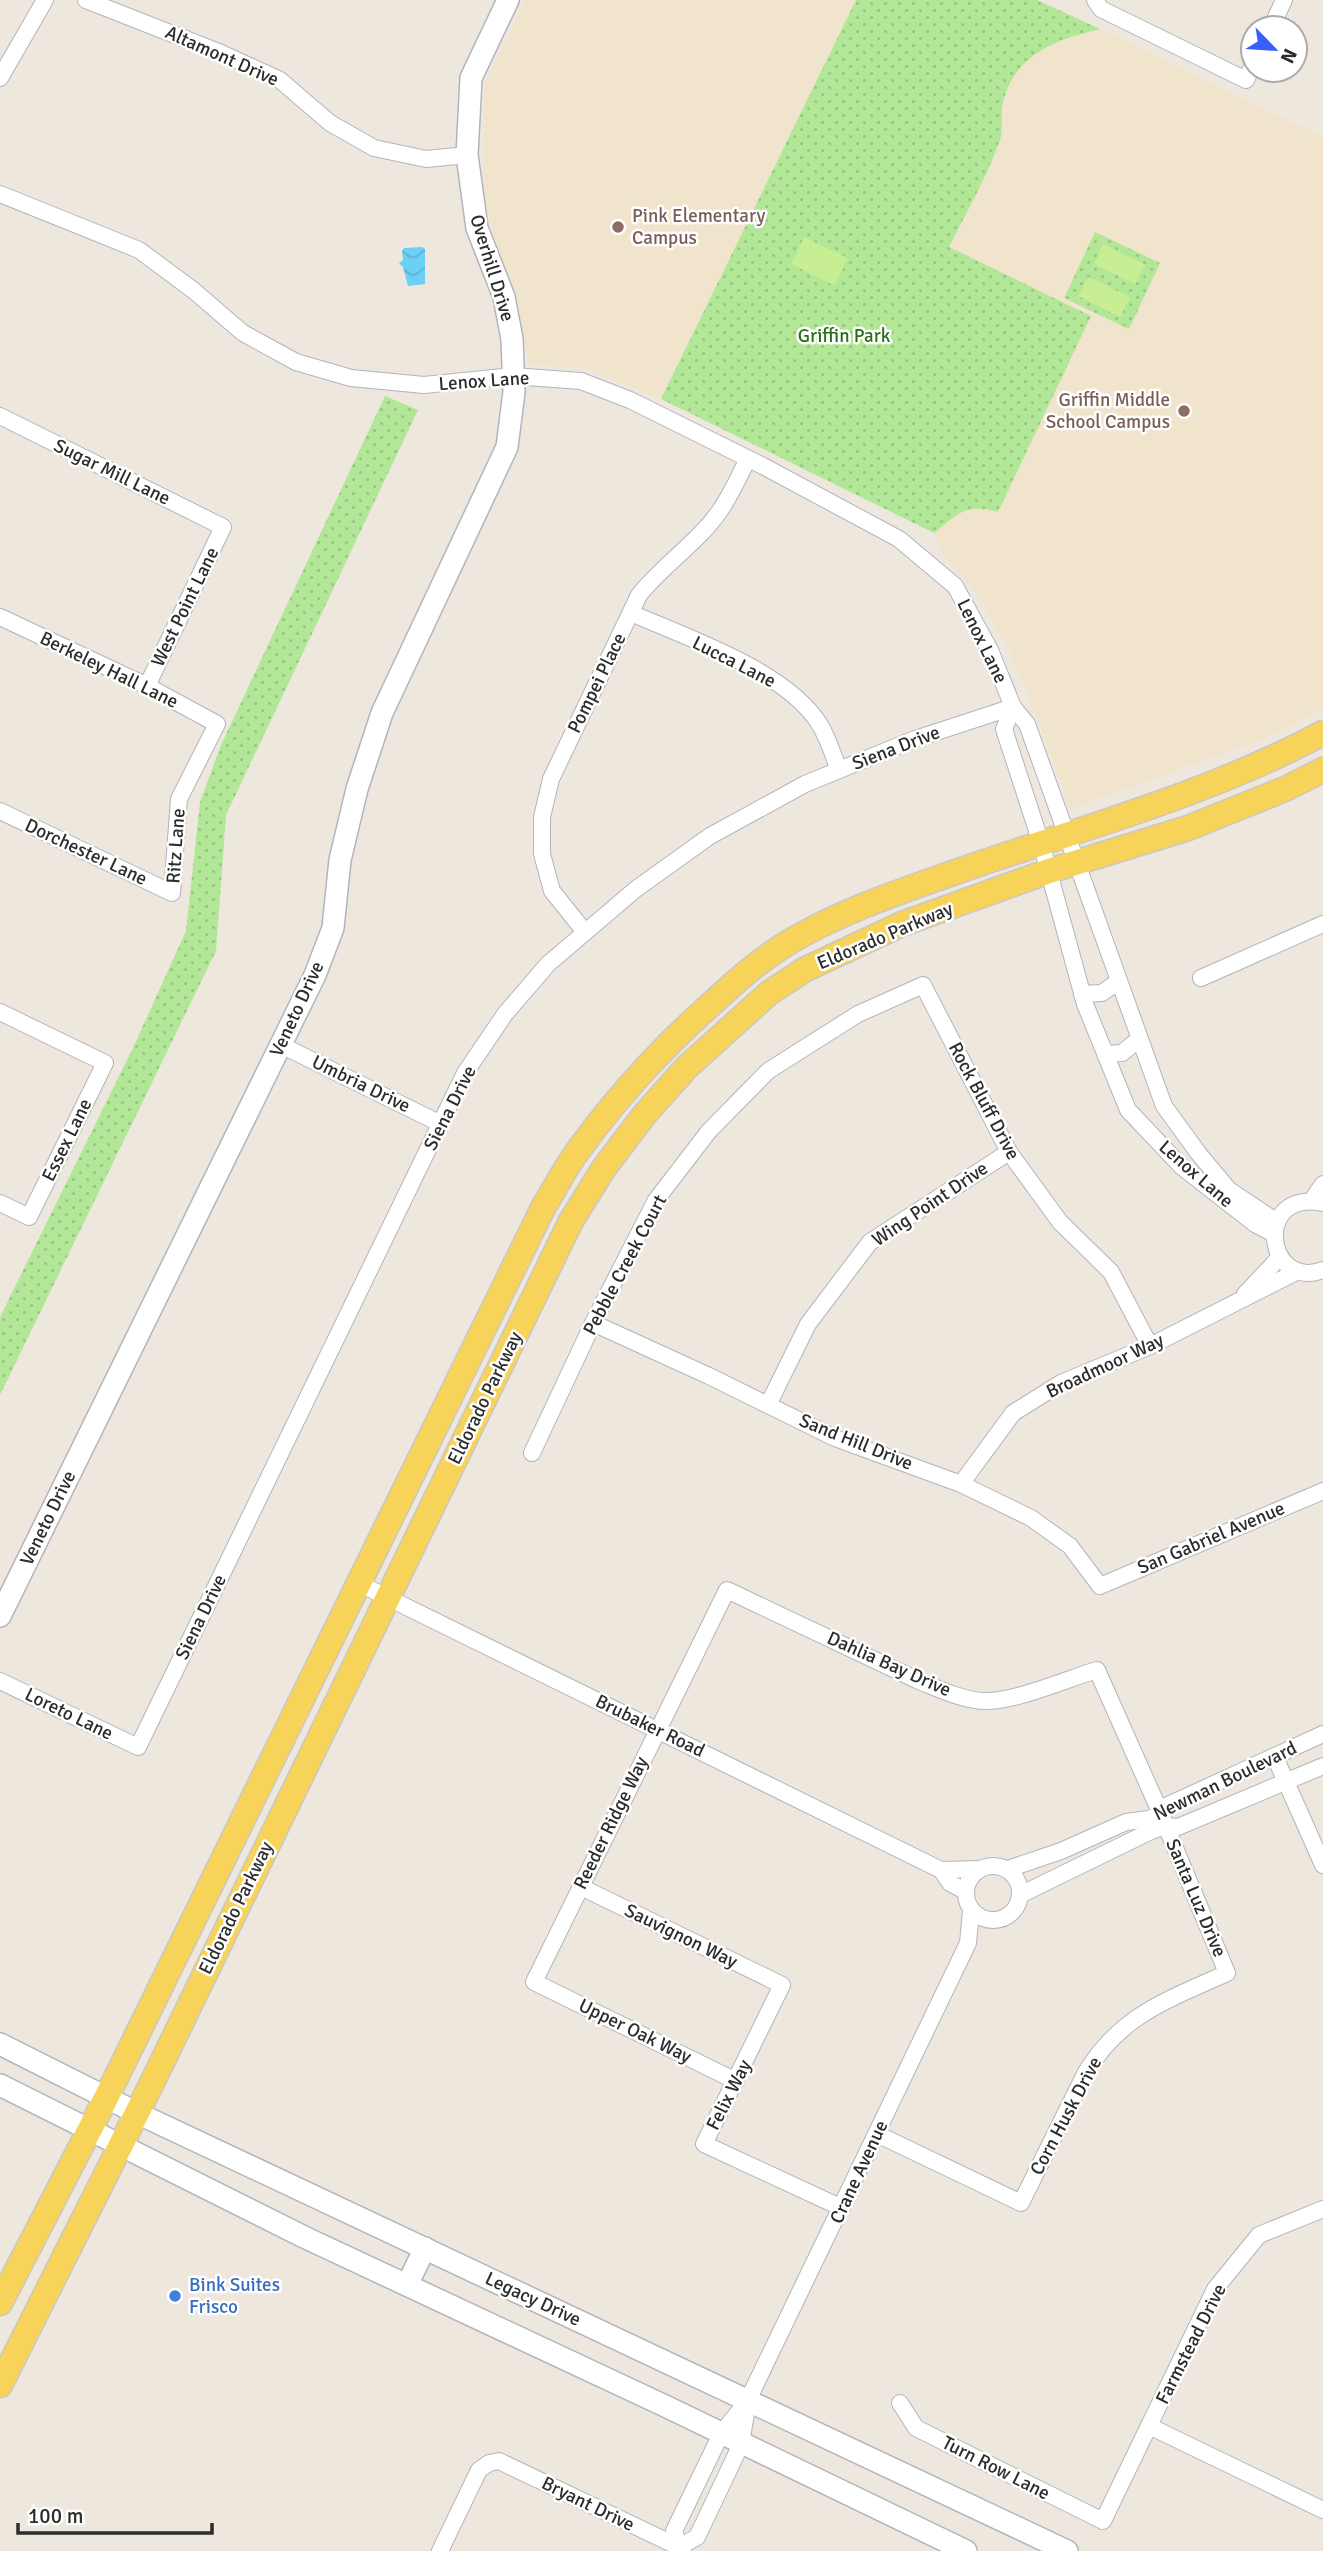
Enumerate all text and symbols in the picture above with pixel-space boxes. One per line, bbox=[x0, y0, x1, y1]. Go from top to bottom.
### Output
north arrow bbox=[1239, 14, 1309, 84]
street label: Altamont Drive bbox=[162, 20, 282, 92]
text: N bbox=[1275, 45, 1302, 67]
place label: Pink Elementary Campus bbox=[632, 204, 765, 250]
street label: Overhill Drive bbox=[464, 212, 520, 324]
marker: Pink Elementary Campus bbox=[610, 219, 626, 235]
park label: Griffin Park bbox=[798, 324, 891, 348]
street label: Lenox Lane bbox=[438, 366, 530, 396]
place label: Griffin Middle School Campus bbox=[1046, 388, 1170, 434]
marker: Griffin Middle School Campus bbox=[1176, 403, 1192, 419]
street label: Sugar Mill Lane bbox=[50, 433, 174, 511]
street label: West Point Lane bbox=[146, 543, 224, 671]
street label: Lenox Lane bbox=[951, 595, 1013, 687]
street label: Berkeley Hall Lane bbox=[36, 626, 182, 714]
street label: Pompei Place bbox=[562, 629, 632, 737]
street label: Lucca Lane bbox=[688, 631, 780, 693]
street label: Siena Drive bbox=[849, 720, 943, 776]
street label: Ritz Lane bbox=[161, 808, 191, 884]
street label: Dorchester Lane bbox=[21, 813, 151, 891]
street label: Eldorado Parkway bbox=[814, 897, 957, 975]
street label: Veneto Drive bbox=[264, 958, 330, 1060]
street label: Rock Bluff Drive bbox=[943, 1038, 1025, 1164]
street label: Umbria Drive bbox=[308, 1050, 414, 1118]
street label: Siena Drive bbox=[418, 1062, 482, 1154]
street label: Essex Lane bbox=[37, 1095, 97, 1185]
street label: Lenox Lane bbox=[1154, 1135, 1238, 1213]
street label: Wing Point Drive bbox=[867, 1156, 993, 1252]
street label: Pebble Creek Court bbox=[578, 1190, 672, 1339]
street label: Eldorado Parkway bbox=[442, 1327, 528, 1468]
street label: Broadmoor Way bbox=[1042, 1328, 1168, 1404]
street label: Sand Hill Drive bbox=[796, 1408, 916, 1476]
street label: Veneto Drive bbox=[15, 1467, 81, 1569]
street label: San Gabriel Avenue bbox=[1134, 1496, 1288, 1580]
street label: Siena Drive bbox=[170, 1570, 232, 1664]
street label: Dahlia Bay Drive bbox=[823, 1626, 955, 1702]
street label: Loreto Lane bbox=[21, 1682, 117, 1746]
street label: Brubaker Road bbox=[591, 1689, 709, 1763]
street label: Newman Boulevard bbox=[1149, 1736, 1301, 1826]
street label: Reeder Ridge Way bbox=[568, 1752, 654, 1893]
street label: Santa Luz Drive bbox=[1160, 1835, 1232, 1961]
street label: Eldorado Parkway bbox=[193, 1837, 279, 1978]
street label: Sauvignon Way bbox=[621, 1898, 741, 1974]
street label: Upper Oak Way bbox=[575, 1993, 696, 2069]
street label: Corn Husk Drive bbox=[1025, 2053, 1107, 2179]
street label: Felix Way bbox=[701, 2056, 757, 2134]
street label: Crane Avenue bbox=[825, 2116, 893, 2228]
street label: Legacy Drive bbox=[481, 2266, 585, 2332]
place label: Bink Suites Frisco bbox=[189, 2273, 280, 2319]
street label: Farmstead Drive bbox=[1150, 2280, 1232, 2408]
marker: Bink Suites Frisco bbox=[167, 2288, 183, 2304]
street label: Turn Row Lane bbox=[938, 2431, 1054, 2505]
street label: Bryant Drive bbox=[537, 2471, 639, 2537]
scale bar bbox=[18, 2492, 212, 2536]
text: 100 m bbox=[28, 2503, 83, 2529]

